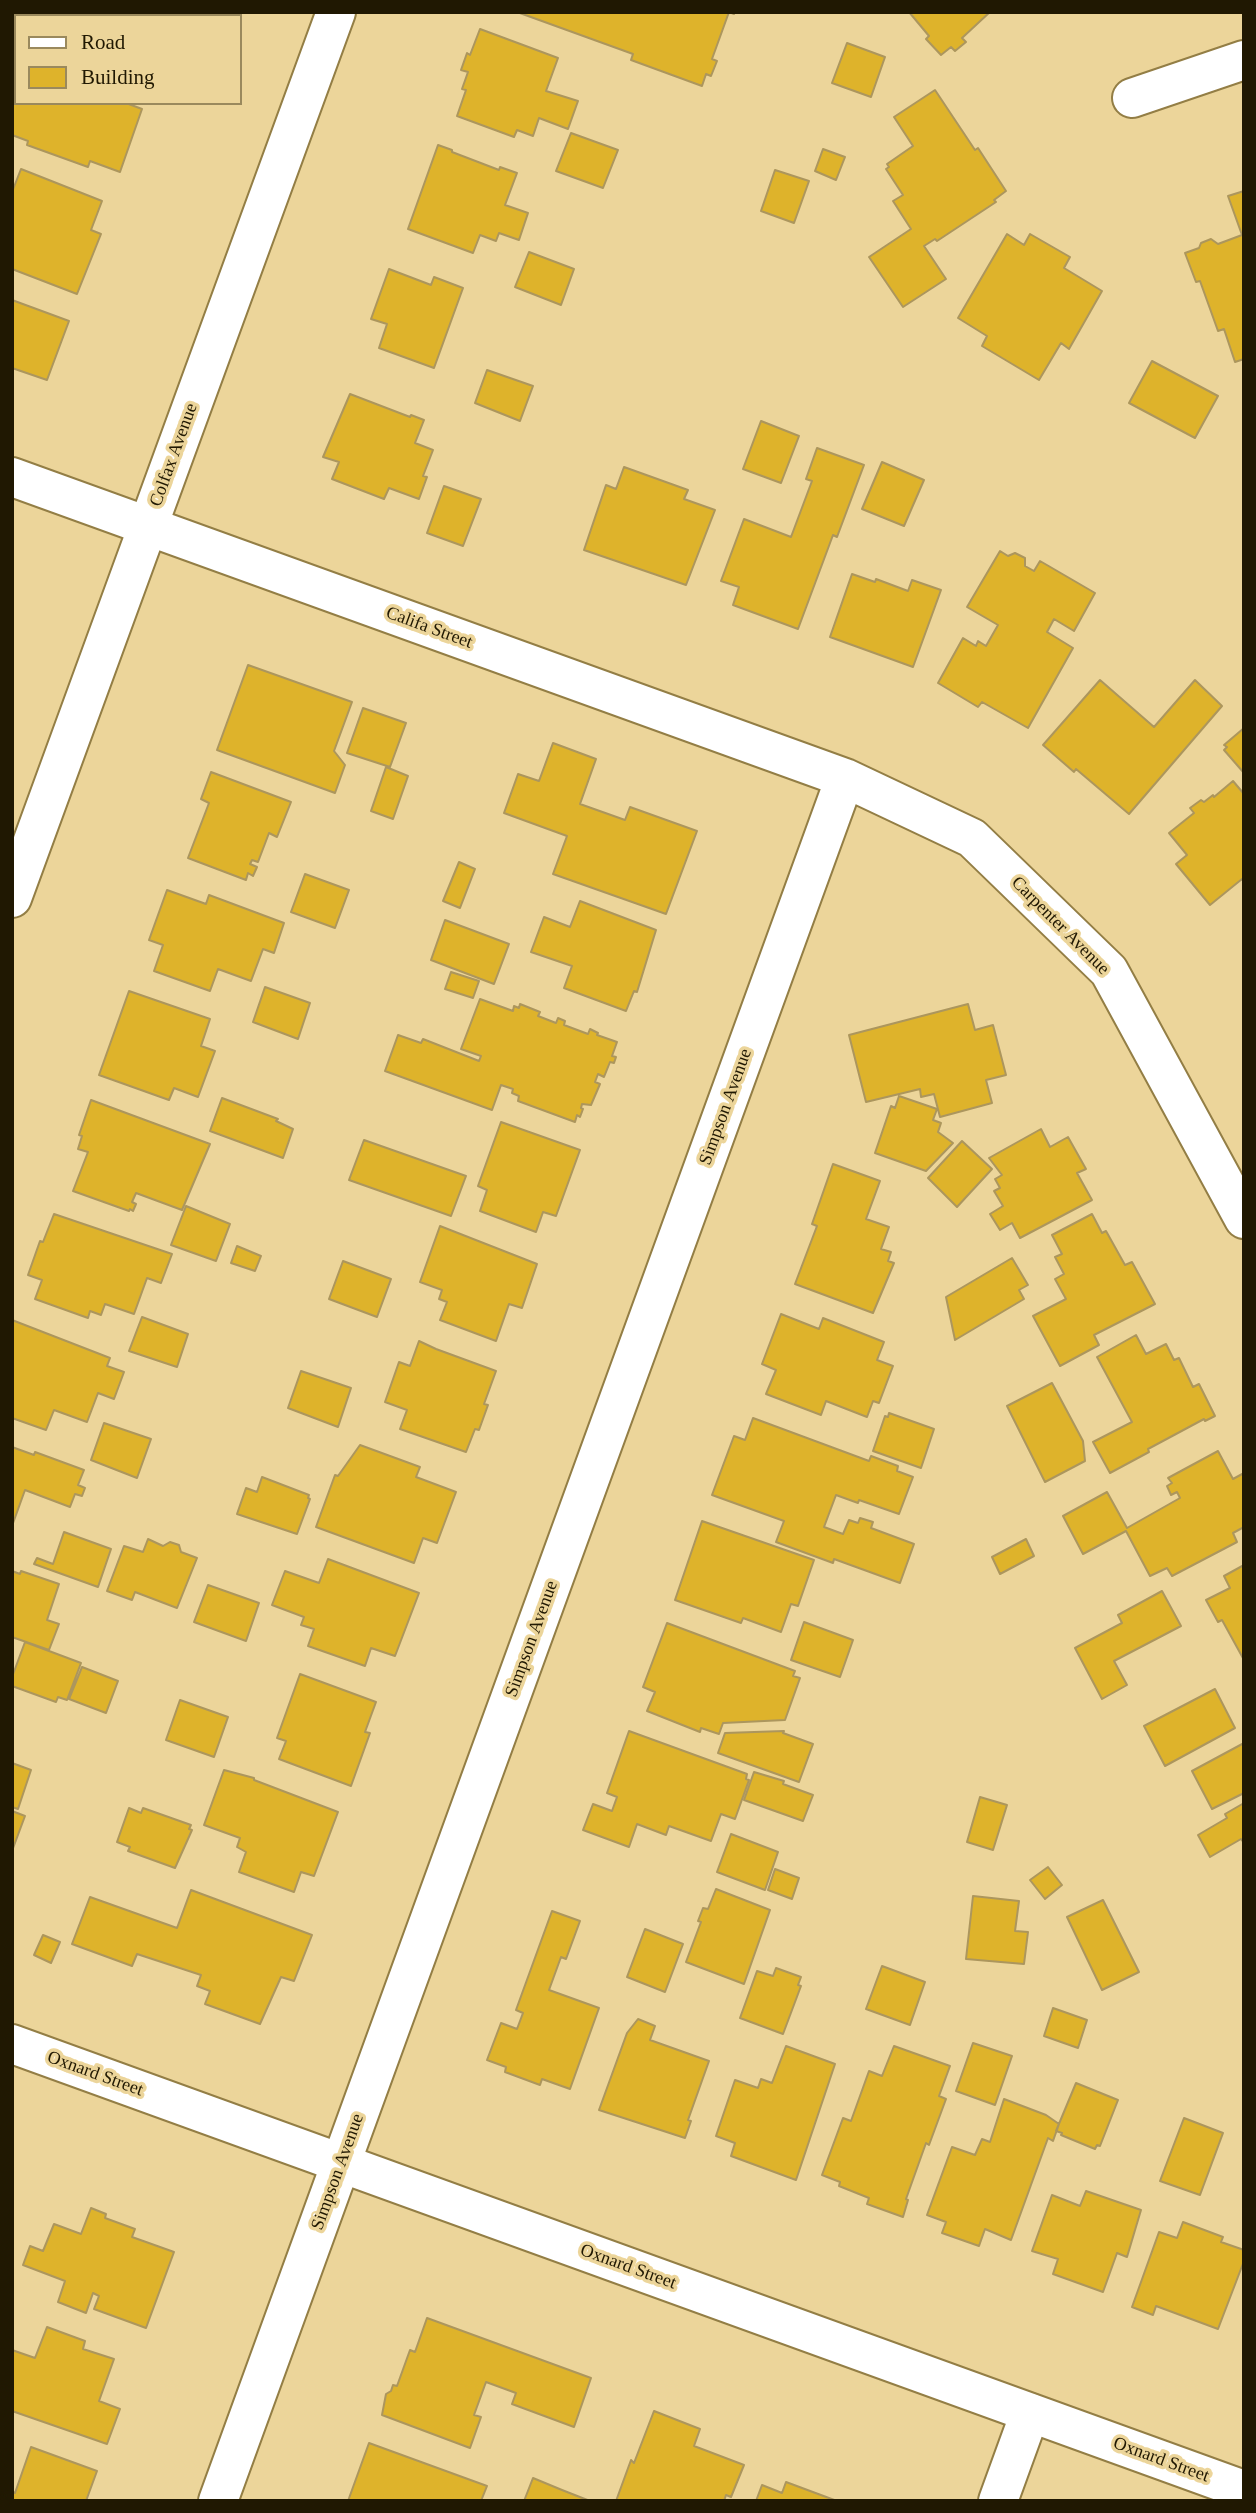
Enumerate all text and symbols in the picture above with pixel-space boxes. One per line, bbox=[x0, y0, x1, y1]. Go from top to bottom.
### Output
legend bbox=[14, 14, 242, 105]
text: Road bbox=[81, 30, 125, 54]
text: Building bbox=[81, 65, 155, 89]
street label: Colfax Avenue bbox=[145, 401, 203, 509]
street label: Califa Street bbox=[383, 602, 475, 654]
street label: Carpenter Avenue bbox=[1006, 872, 1114, 980]
street label: Simpson Avenue bbox=[695, 1046, 757, 1168]
street label: Simpson Avenue bbox=[501, 1578, 563, 1700]
street label: Oxnard Street bbox=[44, 2047, 146, 2101]
street label: Simpson Avenue bbox=[307, 2111, 369, 2233]
street label: Oxnard Street bbox=[577, 2240, 679, 2294]
street label: Oxnard Street bbox=[1110, 2433, 1212, 2487]

